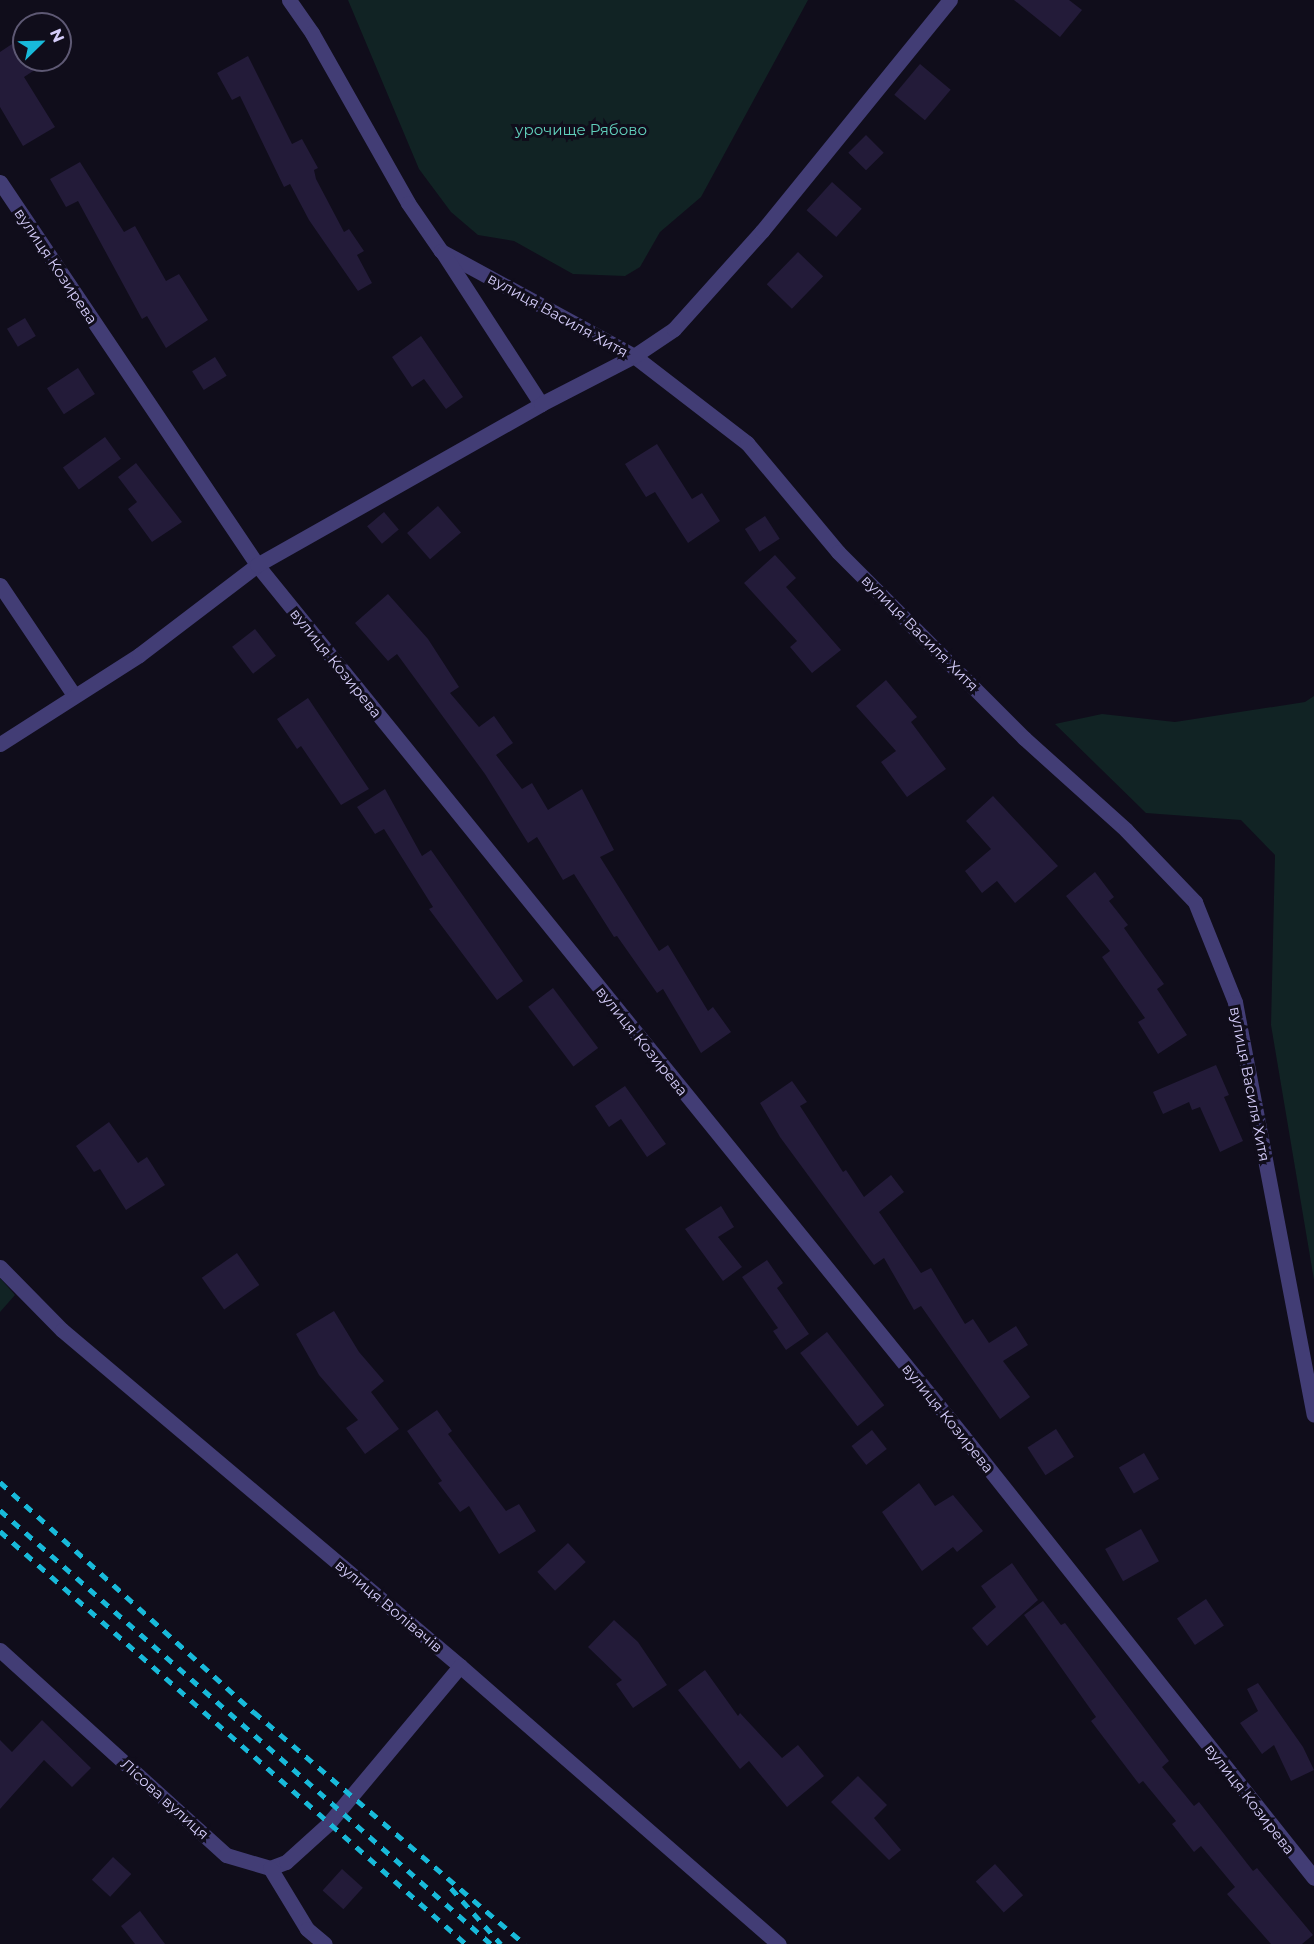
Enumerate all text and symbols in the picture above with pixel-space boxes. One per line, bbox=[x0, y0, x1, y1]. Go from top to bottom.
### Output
north arrow bbox=[12, 12, 72, 72]
text: N bbox=[46, 26, 68, 45]
park label: урочище Рябово bbox=[515, 121, 647, 139]
street label: вулиця Козирева bbox=[11, 205, 101, 327]
street label: вулиця Василя Хитя bbox=[485, 269, 631, 361]
street label: вулиця Василя Хитя bbox=[858, 571, 982, 695]
street label: вулиця Козирева bbox=[286, 605, 386, 721]
street label: вулиця Козирева bbox=[592, 983, 692, 1099]
street label: вулиця Василя Хитя bbox=[1226, 1005, 1274, 1163]
street label: вулиця Козирева bbox=[898, 1360, 998, 1476]
street label: вулиця Волівачів bbox=[332, 1556, 446, 1656]
street label: вулиця Козирева bbox=[1201, 1740, 1299, 1858]
street label: Лісова вулиця bbox=[117, 1755, 213, 1843]

